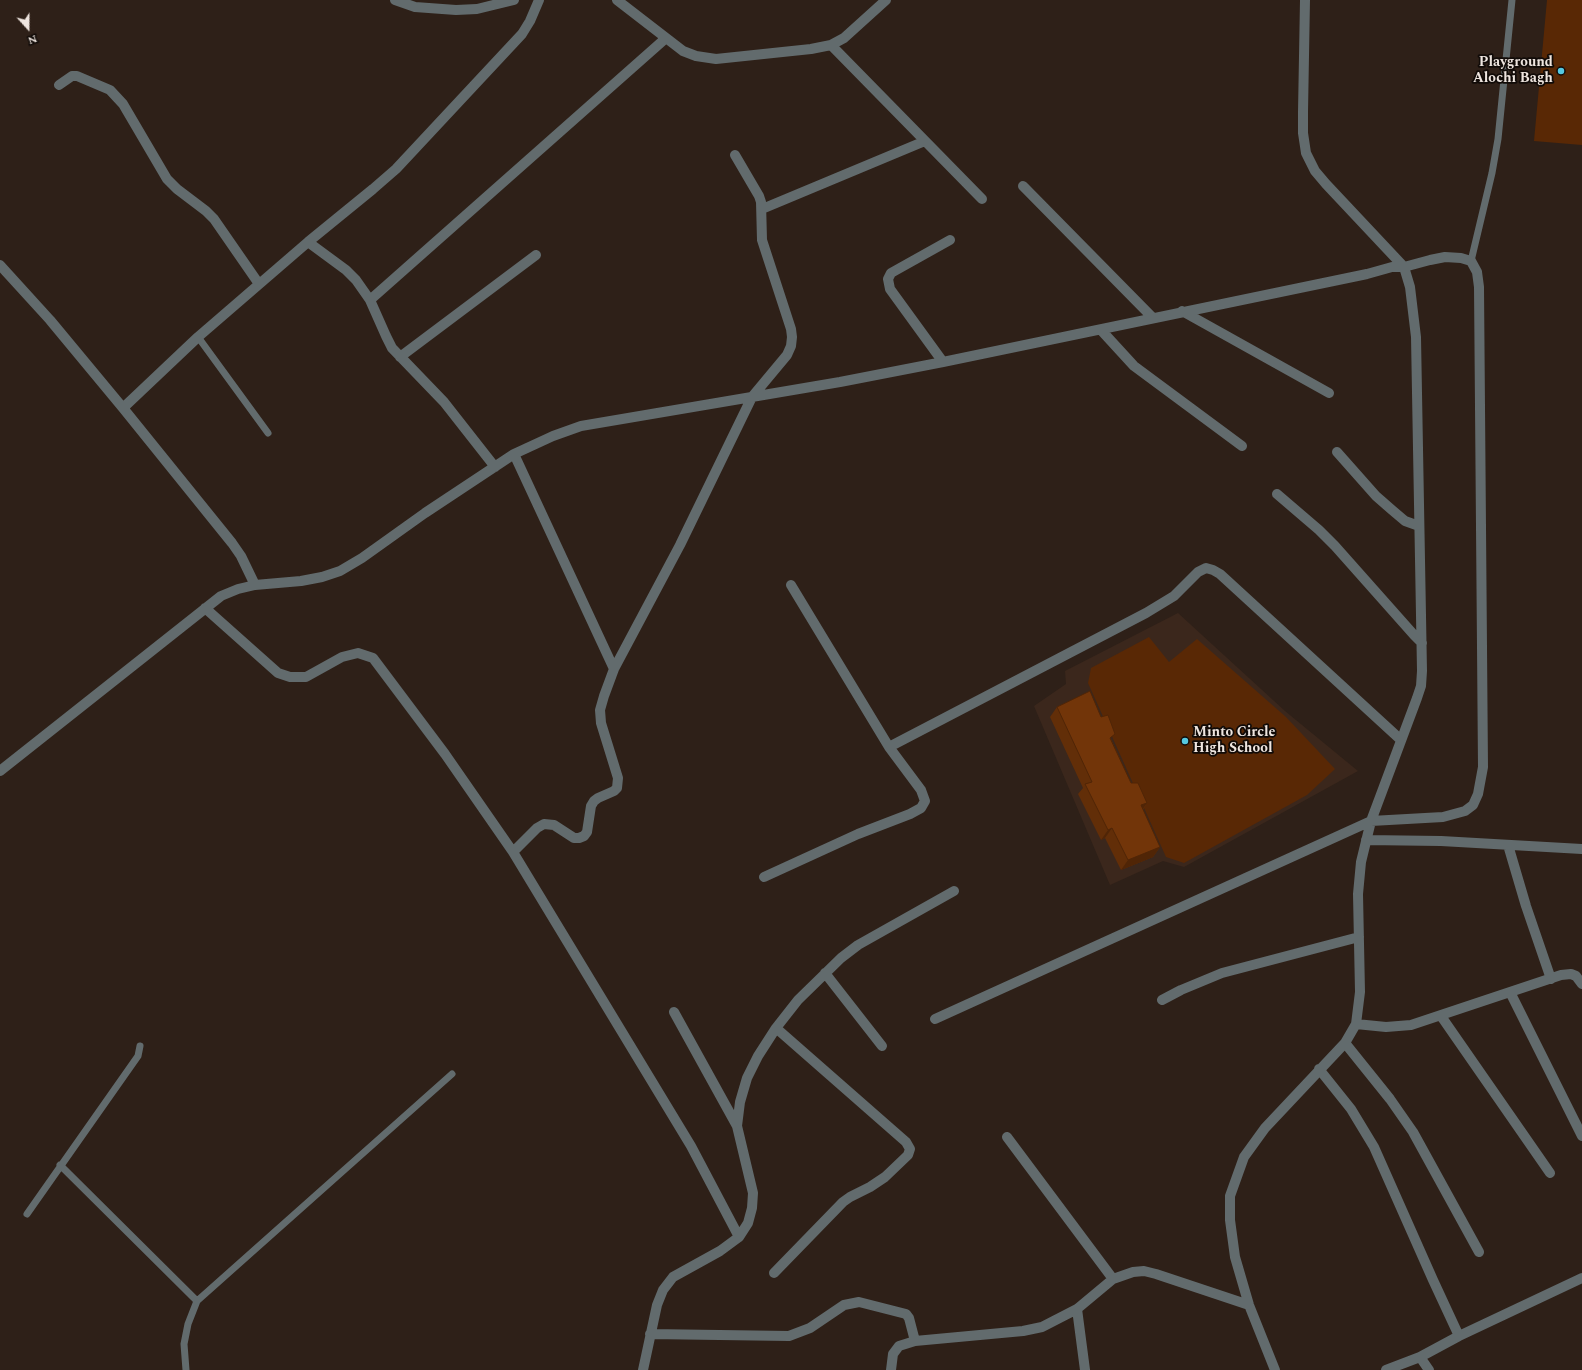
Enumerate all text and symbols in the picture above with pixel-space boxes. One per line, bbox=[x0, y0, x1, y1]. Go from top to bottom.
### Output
north arrow bbox=[8, 8, 48, 48]
text: N bbox=[25, 30, 40, 49]
place label: Playground Alochi Bagh bbox=[1473, 55, 1553, 88]
marker: Playground Alochi Bagh bbox=[1556, 66, 1566, 76]
place label: Minto Circle High School bbox=[1193, 725, 1275, 758]
marker: Minto Circle High School bbox=[1180, 736, 1190, 746]

